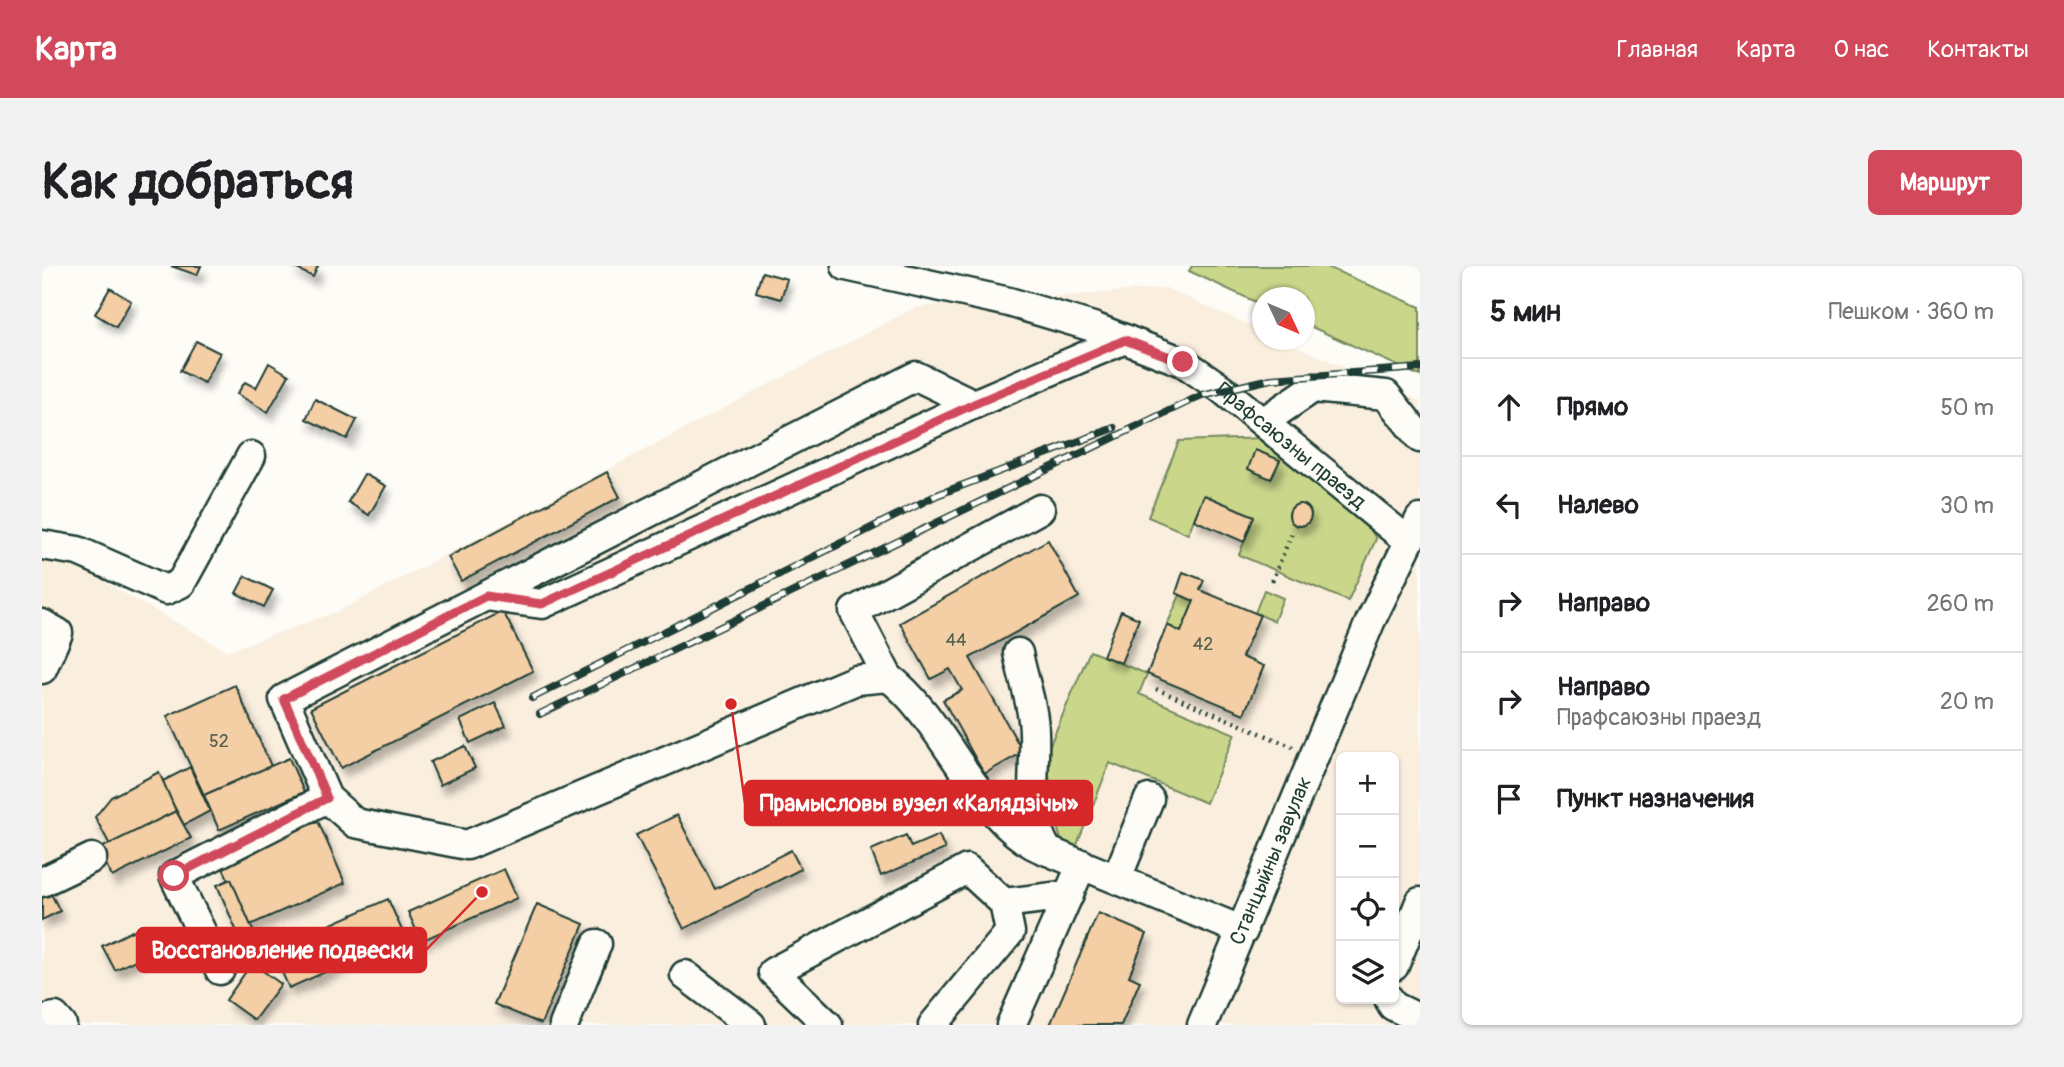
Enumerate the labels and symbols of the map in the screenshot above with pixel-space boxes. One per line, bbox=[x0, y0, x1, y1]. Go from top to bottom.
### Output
north arrow bbox=[1252, 287, 1315, 350]
route end bbox=[1167, 346, 1198, 377]
street label: Прафсаюзны праезд bbox=[1211, 376, 1372, 515]
house number: 44 bbox=[946, 629, 967, 652]
house number: 42 bbox=[1193, 633, 1213, 656]
house number: 52 bbox=[209, 730, 229, 753]
street label: Станцыйны завулак bbox=[1223, 772, 1318, 949]
callout: Прамысловы вузел «Калядзічы» bbox=[745, 781, 1092, 825]
text: Прамысловы вузел «Калядзічы» bbox=[760, 789, 1079, 818]
route start bbox=[158, 860, 189, 891]
callout: Восстановление подвески bbox=[137, 928, 426, 972]
text: Восстановление подвески bbox=[151, 936, 413, 965]

